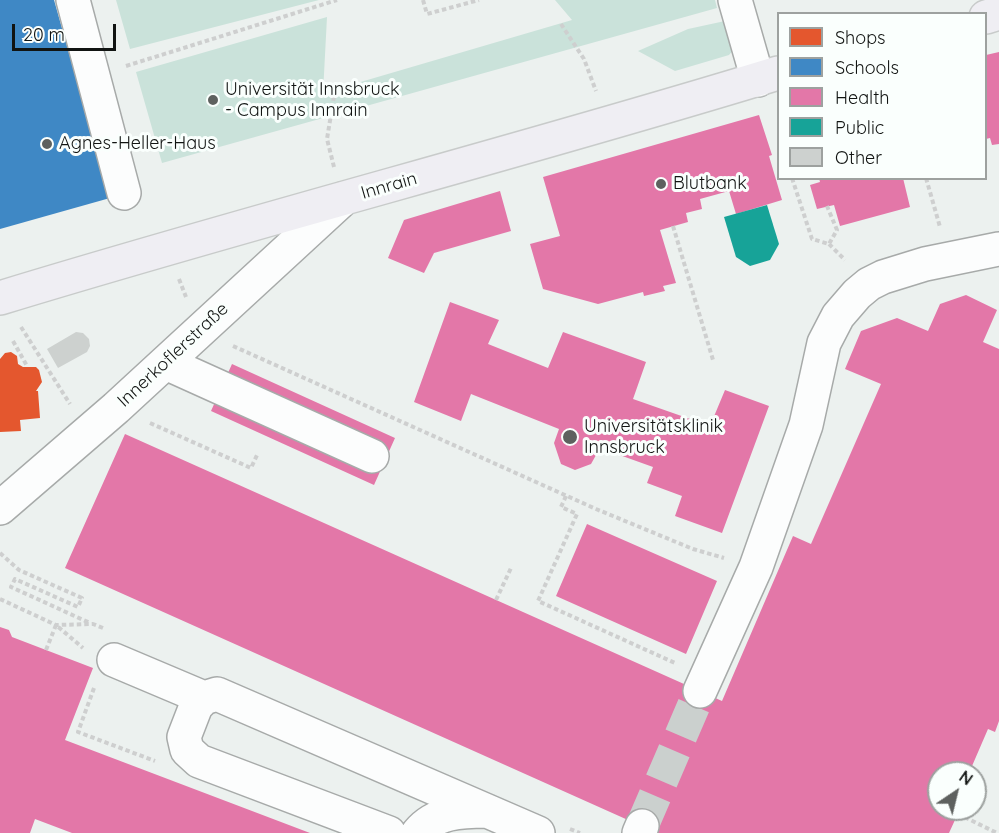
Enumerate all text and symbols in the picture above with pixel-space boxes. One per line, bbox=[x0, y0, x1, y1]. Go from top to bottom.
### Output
scale bar bbox=[15, 12, 118, 50]
legend bbox=[777, 12, 987, 180]
text: 20 m bbox=[23, 23, 65, 46]
text: Shops bbox=[835, 26, 886, 49]
text: Schools bbox=[835, 56, 899, 79]
place label: Universität Innsbruck - Campus Innrain bbox=[225, 79, 400, 122]
text: Health bbox=[835, 86, 890, 109]
marker: Universität Innsbruck - Campus Innrain bbox=[206, 93, 220, 107]
text: Public bbox=[835, 116, 884, 139]
place label: Agnes-Heller-Haus bbox=[59, 133, 216, 155]
marker: Agnes-Heller-Haus bbox=[40, 137, 54, 151]
text: Other bbox=[835, 146, 882, 169]
street label: Innrain bbox=[359, 168, 419, 204]
place label: Blutbank bbox=[673, 173, 747, 195]
marker: Blutbank bbox=[654, 177, 668, 191]
street label: Innerkoflerstraße bbox=[113, 298, 233, 412]
place label: Universitätsklinik Innsbruck bbox=[584, 416, 723, 458]
marker: Universitätsklinik Innsbruck bbox=[561, 428, 579, 446]
north arrow bbox=[927, 761, 987, 821]
text: N bbox=[956, 766, 977, 789]

